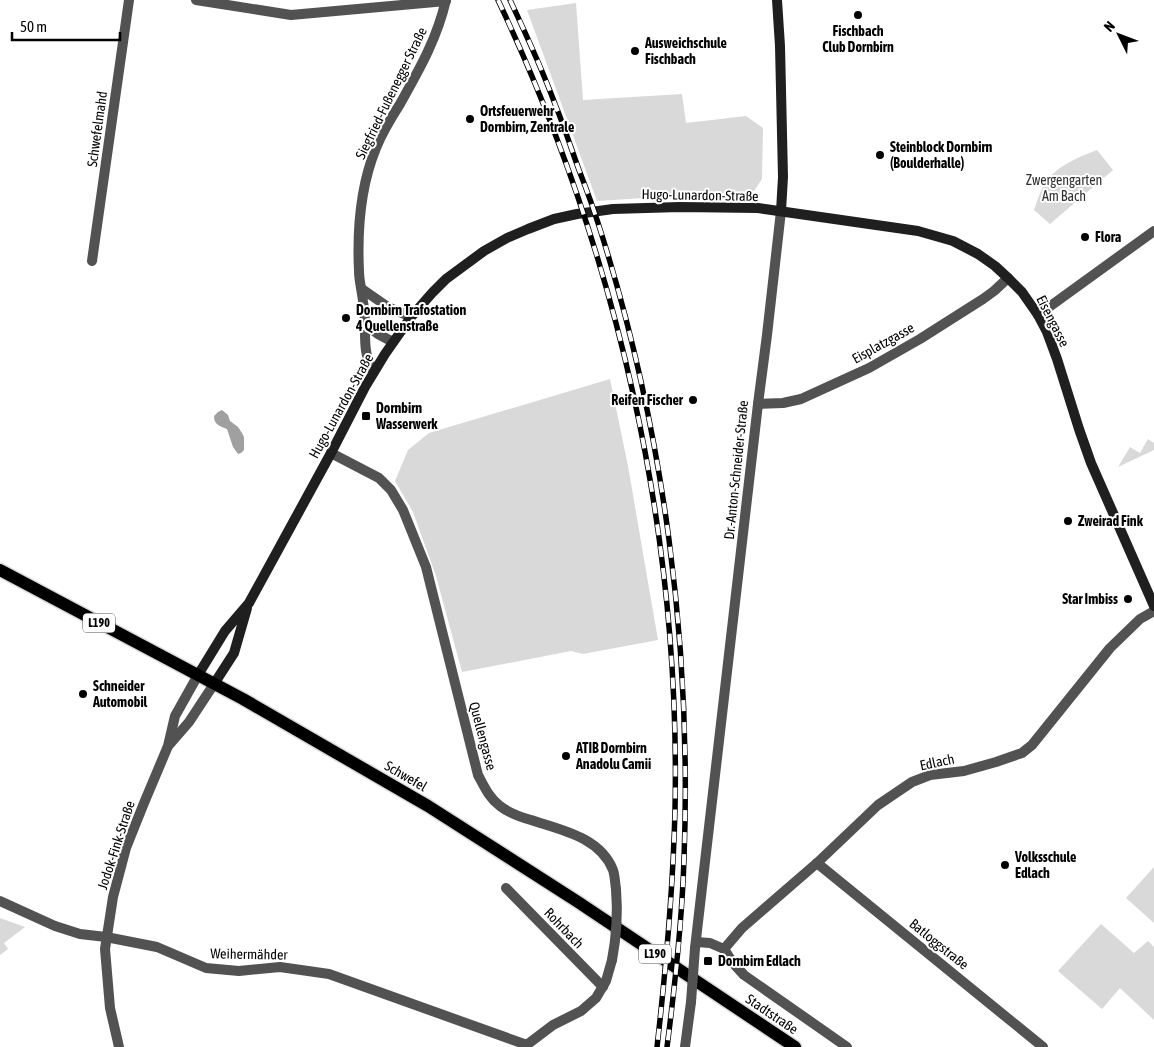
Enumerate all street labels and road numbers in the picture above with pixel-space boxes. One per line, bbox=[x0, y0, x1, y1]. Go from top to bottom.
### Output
street label: Siegfried-Fußenegger Straße bbox=[352, 25, 430, 161]
street label: Schwefelmahd bbox=[84, 90, 110, 168]
street label: Hugo-Lunardon-Straße bbox=[641, 186, 759, 204]
street label: Eisengasse bbox=[1033, 293, 1073, 349]
street label: Eisplatzgasse bbox=[849, 319, 917, 367]
street label: Hugo-Lunardon-Straße bbox=[306, 351, 376, 461]
street label: Dr.-Anton-Schneider-Straße bbox=[721, 400, 751, 540]
road number: L190 bbox=[83, 614, 115, 632]
street label: Quellengasse bbox=[466, 700, 500, 772]
street label: Edlach bbox=[918, 751, 956, 773]
street label: Schwefel bbox=[382, 757, 430, 795]
street label: Jodok-Fink-Straße bbox=[94, 799, 138, 891]
street label: Rohrbach bbox=[541, 905, 587, 951]
street label: Batloggstraße bbox=[906, 915, 972, 973]
road number: L190 bbox=[639, 944, 671, 964]
street label: Weihermähder bbox=[210, 945, 289, 963]
street label: Stadtstraße bbox=[743, 991, 801, 1037]

